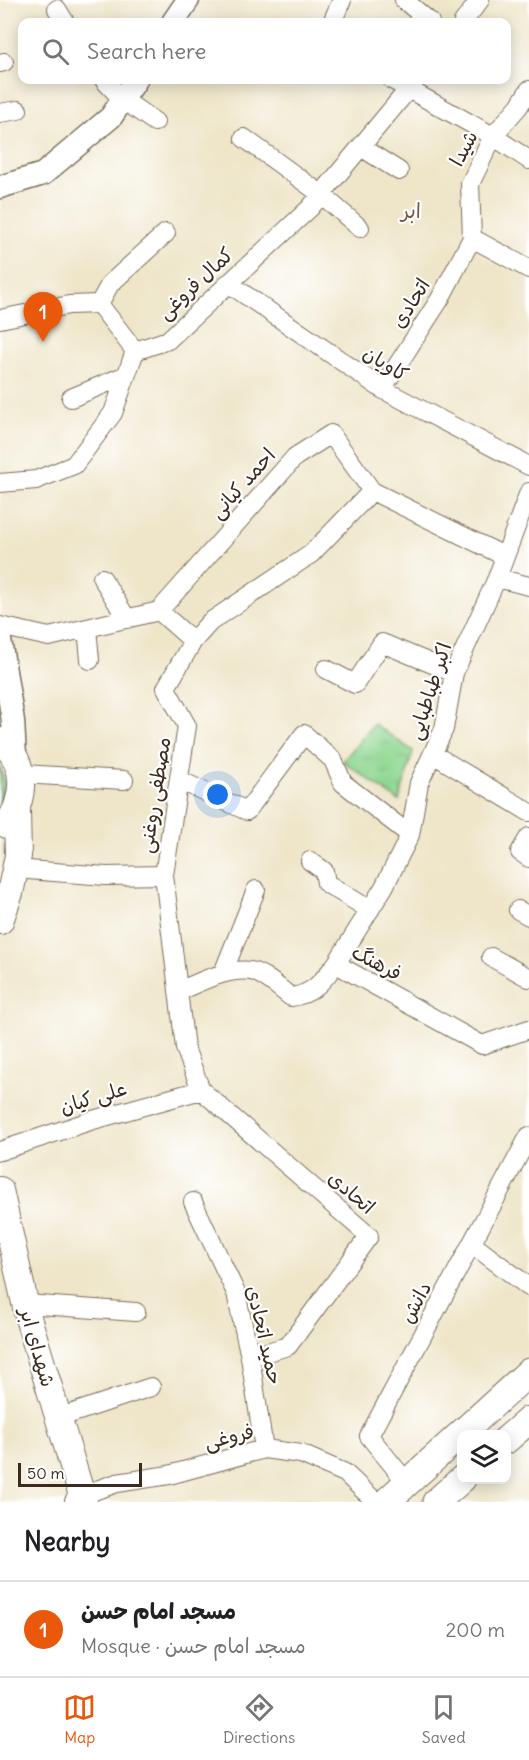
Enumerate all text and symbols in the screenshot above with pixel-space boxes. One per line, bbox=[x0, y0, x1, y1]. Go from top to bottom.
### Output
search box bbox=[18, 18, 511, 84]
icon: search bbox=[39, 35, 72, 68]
text: Search here bbox=[87, 37, 206, 65]
street label: شیدا bbox=[443, 126, 483, 170]
district label: ابر bbox=[399, 197, 421, 224]
street label: کمال فروغی bbox=[152, 242, 239, 325]
street label: اتحادی bbox=[385, 274, 435, 332]
pin: 1 bbox=[24, 292, 63, 342]
street label: کاویان bbox=[359, 339, 413, 387]
street label: احمد کیانی bbox=[204, 443, 281, 524]
street label: اکبر طباطبایی bbox=[402, 639, 457, 743]
street label: مصطفی روغنی bbox=[132, 735, 176, 855]
your location bbox=[203, 780, 232, 809]
street label: فرهنگ bbox=[348, 938, 406, 986]
street label: علی کیان bbox=[57, 1075, 130, 1120]
street label: اتحادی bbox=[323, 1165, 381, 1219]
street label: دانش bbox=[394, 1277, 436, 1327]
street label: حمید اتحادی bbox=[241, 1283, 289, 1387]
street label: شهدای ابر bbox=[14, 1303, 61, 1389]
street label: فروغی bbox=[201, 1418, 257, 1455]
map controls bbox=[457, 1430, 511, 1484]
button: layers bbox=[457, 1430, 511, 1484]
scale bar bbox=[18, 1460, 142, 1488]
text: 50 m bbox=[27, 1463, 65, 1483]
text: Nearby bbox=[24, 1525, 110, 1558]
text: مسجد امام حسن bbox=[81, 1597, 236, 1625]
text: 1 bbox=[40, 1617, 47, 1642]
text: 200 m bbox=[445, 1617, 505, 1642]
text: Mosque · مسجد امام حسن bbox=[81, 1633, 306, 1658]
tab: Map bbox=[63, 1691, 96, 1747]
tab: Directions bbox=[223, 1691, 295, 1747]
tab: Saved bbox=[422, 1691, 466, 1747]

